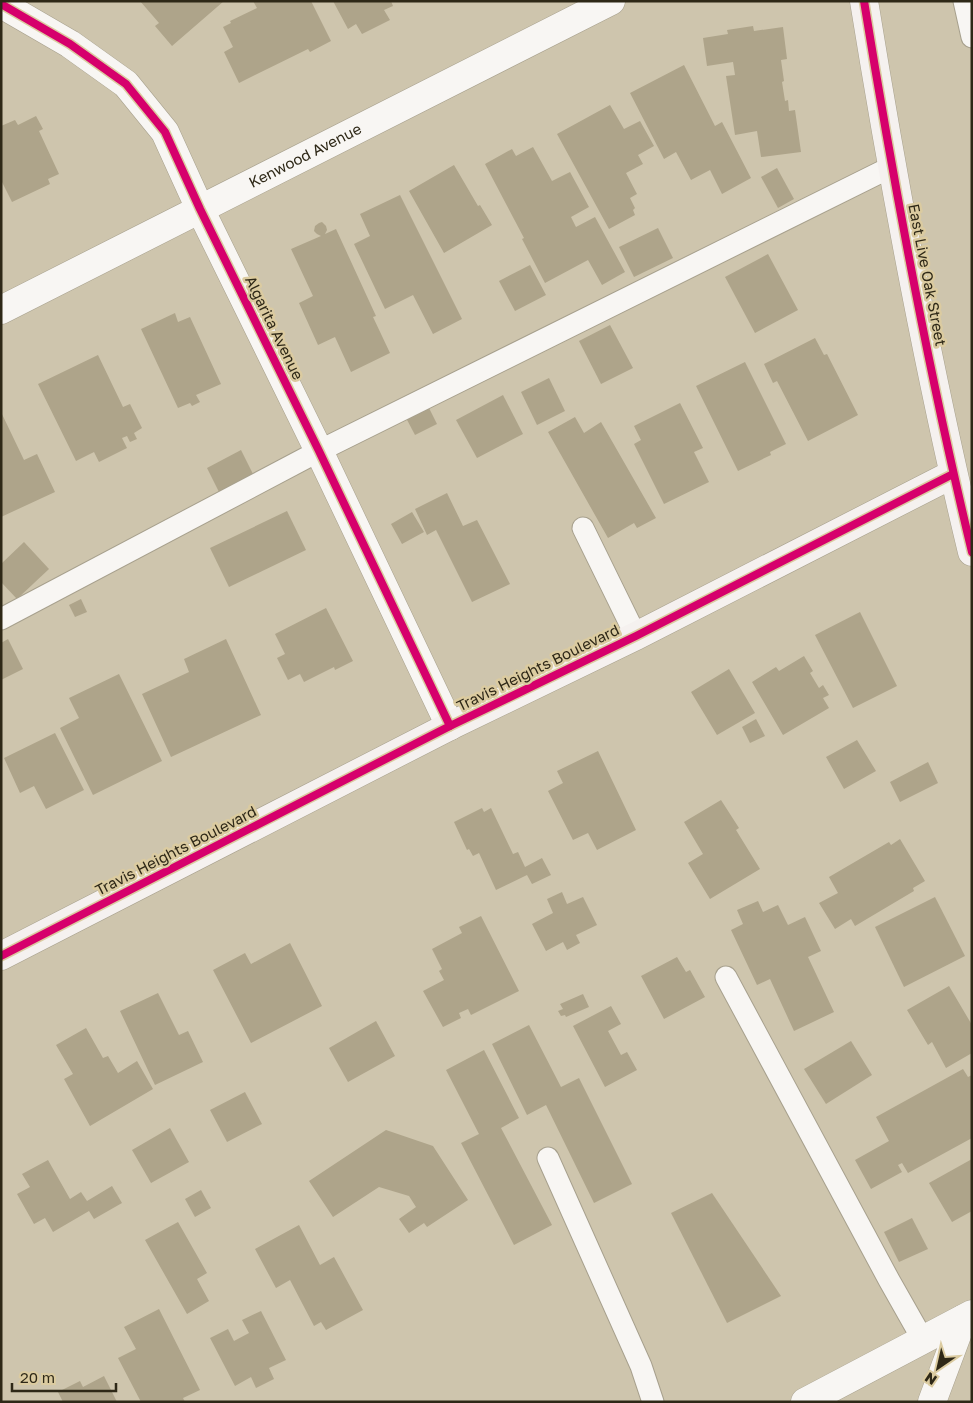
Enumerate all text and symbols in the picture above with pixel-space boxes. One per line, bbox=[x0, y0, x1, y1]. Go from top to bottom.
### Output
street label: Kenwood Avenue bbox=[245, 119, 364, 191]
street label: East Live Oak Street bbox=[905, 202, 951, 347]
street label: Algarita Avenue bbox=[242, 273, 308, 383]
street label: Travis Heights Boulevard bbox=[453, 620, 622, 714]
street label: Travis Heights Boulevard bbox=[92, 802, 259, 899]
north arrow bbox=[913, 1343, 963, 1393]
scale bar bbox=[12, 1360, 116, 1392]
text: 20 m bbox=[20, 1368, 55, 1386]
text: N bbox=[921, 1369, 940, 1389]

